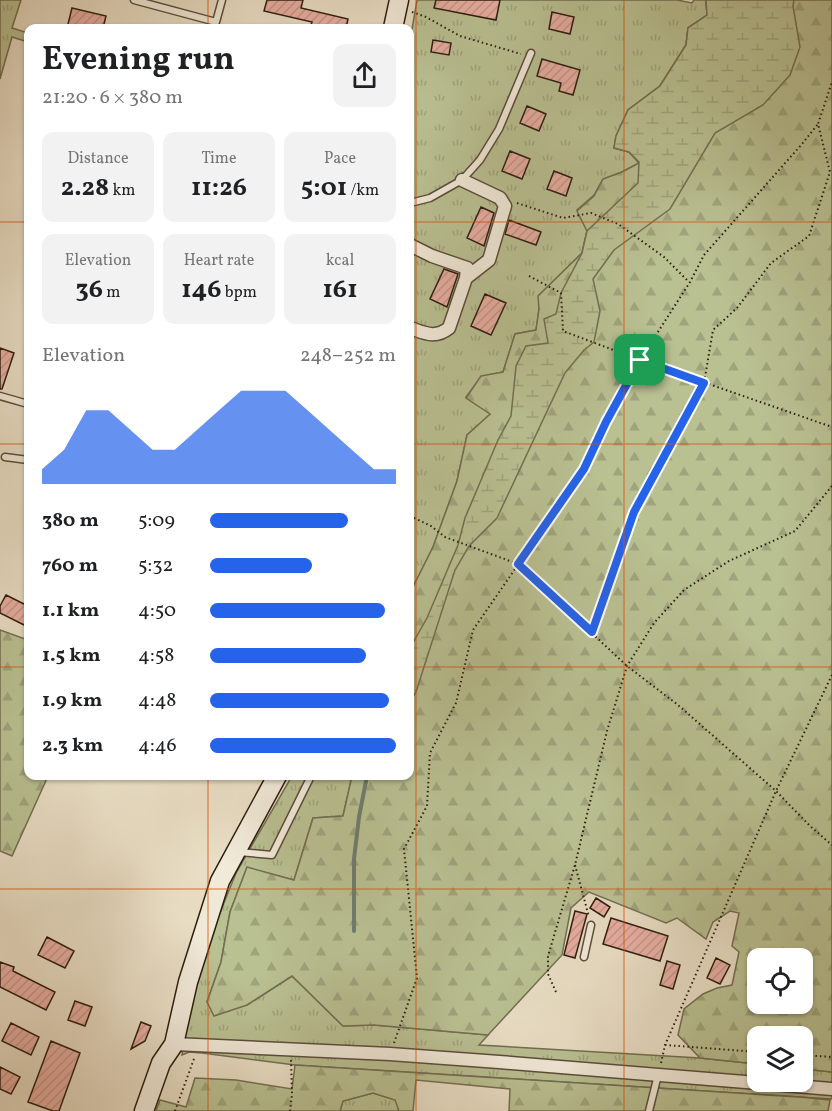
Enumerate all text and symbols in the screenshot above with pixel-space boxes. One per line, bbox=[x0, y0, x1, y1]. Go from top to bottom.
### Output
text: Evening run bbox=[42, 38, 235, 84]
button: share bbox=[333, 44, 396, 107]
text: 21:20 · 6 × 380 m bbox=[42, 84, 183, 112]
text: Distance bbox=[67, 148, 129, 170]
text: Time bbox=[201, 148, 237, 170]
text: Pace bbox=[324, 148, 356, 170]
text: 2.28 bbox=[61, 170, 109, 206]
text: 11:26 bbox=[191, 170, 247, 206]
text: 5:01 bbox=[301, 170, 347, 206]
text: km bbox=[109, 180, 135, 202]
text: /km bbox=[347, 180, 379, 202]
text: Elevation bbox=[65, 250, 131, 272]
text: Heart rate bbox=[184, 250, 254, 272]
text: kcal bbox=[326, 250, 354, 272]
text: 36 bbox=[76, 272, 103, 308]
text: 146 bbox=[181, 272, 222, 308]
text: 161 bbox=[322, 272, 358, 308]
text: m bbox=[103, 282, 120, 304]
text: bpm bbox=[222, 282, 257, 304]
pin bbox=[614, 334, 665, 385]
text: Elevation bbox=[42, 342, 125, 370]
text: 248–252 m bbox=[300, 342, 396, 370]
icon: arrive bbox=[623, 343, 656, 376]
text: 380 m bbox=[42, 507, 99, 535]
text: 5:09 bbox=[138, 507, 175, 535]
text: 760 m bbox=[42, 552, 98, 580]
text: 5:32 bbox=[138, 552, 173, 580]
text: 1.1 km bbox=[42, 597, 99, 625]
text: 4:50 bbox=[138, 597, 176, 625]
text: 1.5 km bbox=[42, 642, 101, 670]
text: 4:58 bbox=[138, 642, 174, 670]
text: 1.9 km bbox=[42, 687, 102, 715]
text: 4:48 bbox=[138, 687, 176, 715]
text: 2.3 km bbox=[42, 732, 103, 760]
text: 4:46 bbox=[138, 732, 177, 760]
map controls bbox=[747, 948, 813, 1092]
button: locate bbox=[747, 948, 813, 1014]
button: layers bbox=[747, 1026, 813, 1092]

